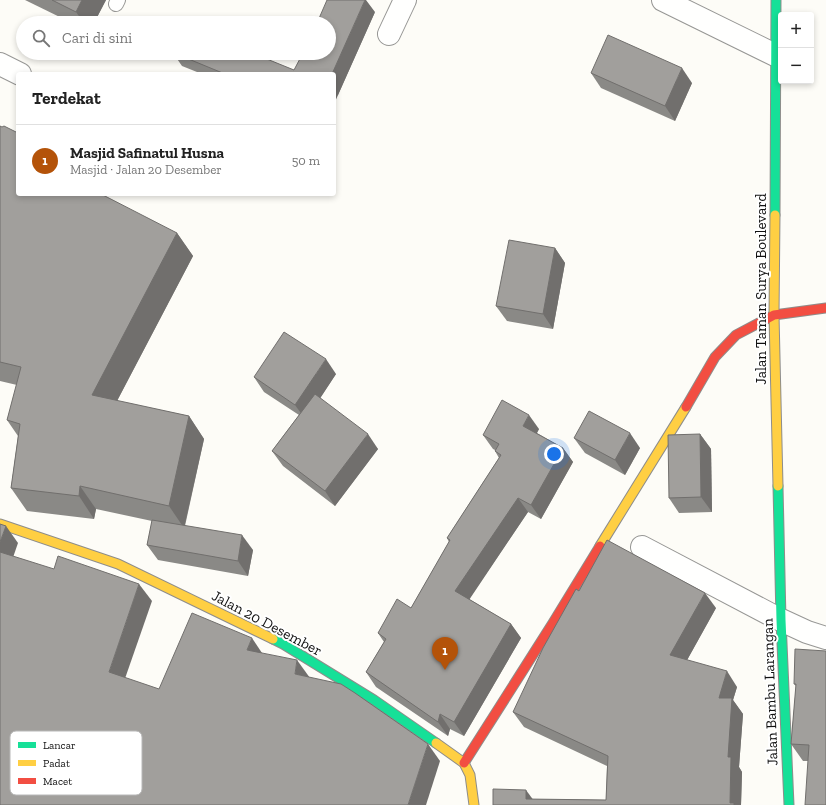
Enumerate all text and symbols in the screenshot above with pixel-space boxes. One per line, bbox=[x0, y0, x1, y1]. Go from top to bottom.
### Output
map controls bbox=[778, 12, 814, 84]
button: + bbox=[778, 12, 814, 48]
search box bbox=[16, 16, 336, 60]
icon: search bbox=[30, 27, 52, 49]
text: Cari di sini bbox=[62, 29, 132, 47]
button: − bbox=[778, 48, 814, 84]
text: Terdekat bbox=[32, 88, 101, 108]
text: Masjid Safinatul Husna bbox=[70, 144, 224, 162]
text: 1 bbox=[42, 153, 48, 168]
text: 50 m bbox=[292, 153, 320, 168]
text: Masjid · Jalan 20 Desember bbox=[70, 162, 222, 177]
street label: Jalan Taman Surya Boulevard bbox=[752, 193, 770, 385]
your location bbox=[544, 444, 564, 464]
street label: Jalan 20 Desember bbox=[209, 586, 325, 660]
street label: Jalan Bambu Larangan bbox=[758, 618, 782, 766]
pin: 1 bbox=[432, 637, 458, 670]
legend bbox=[10, 731, 142, 795]
text: Lancar bbox=[43, 739, 76, 752]
text: Padat bbox=[43, 757, 71, 770]
text: Macet bbox=[43, 775, 73, 788]

